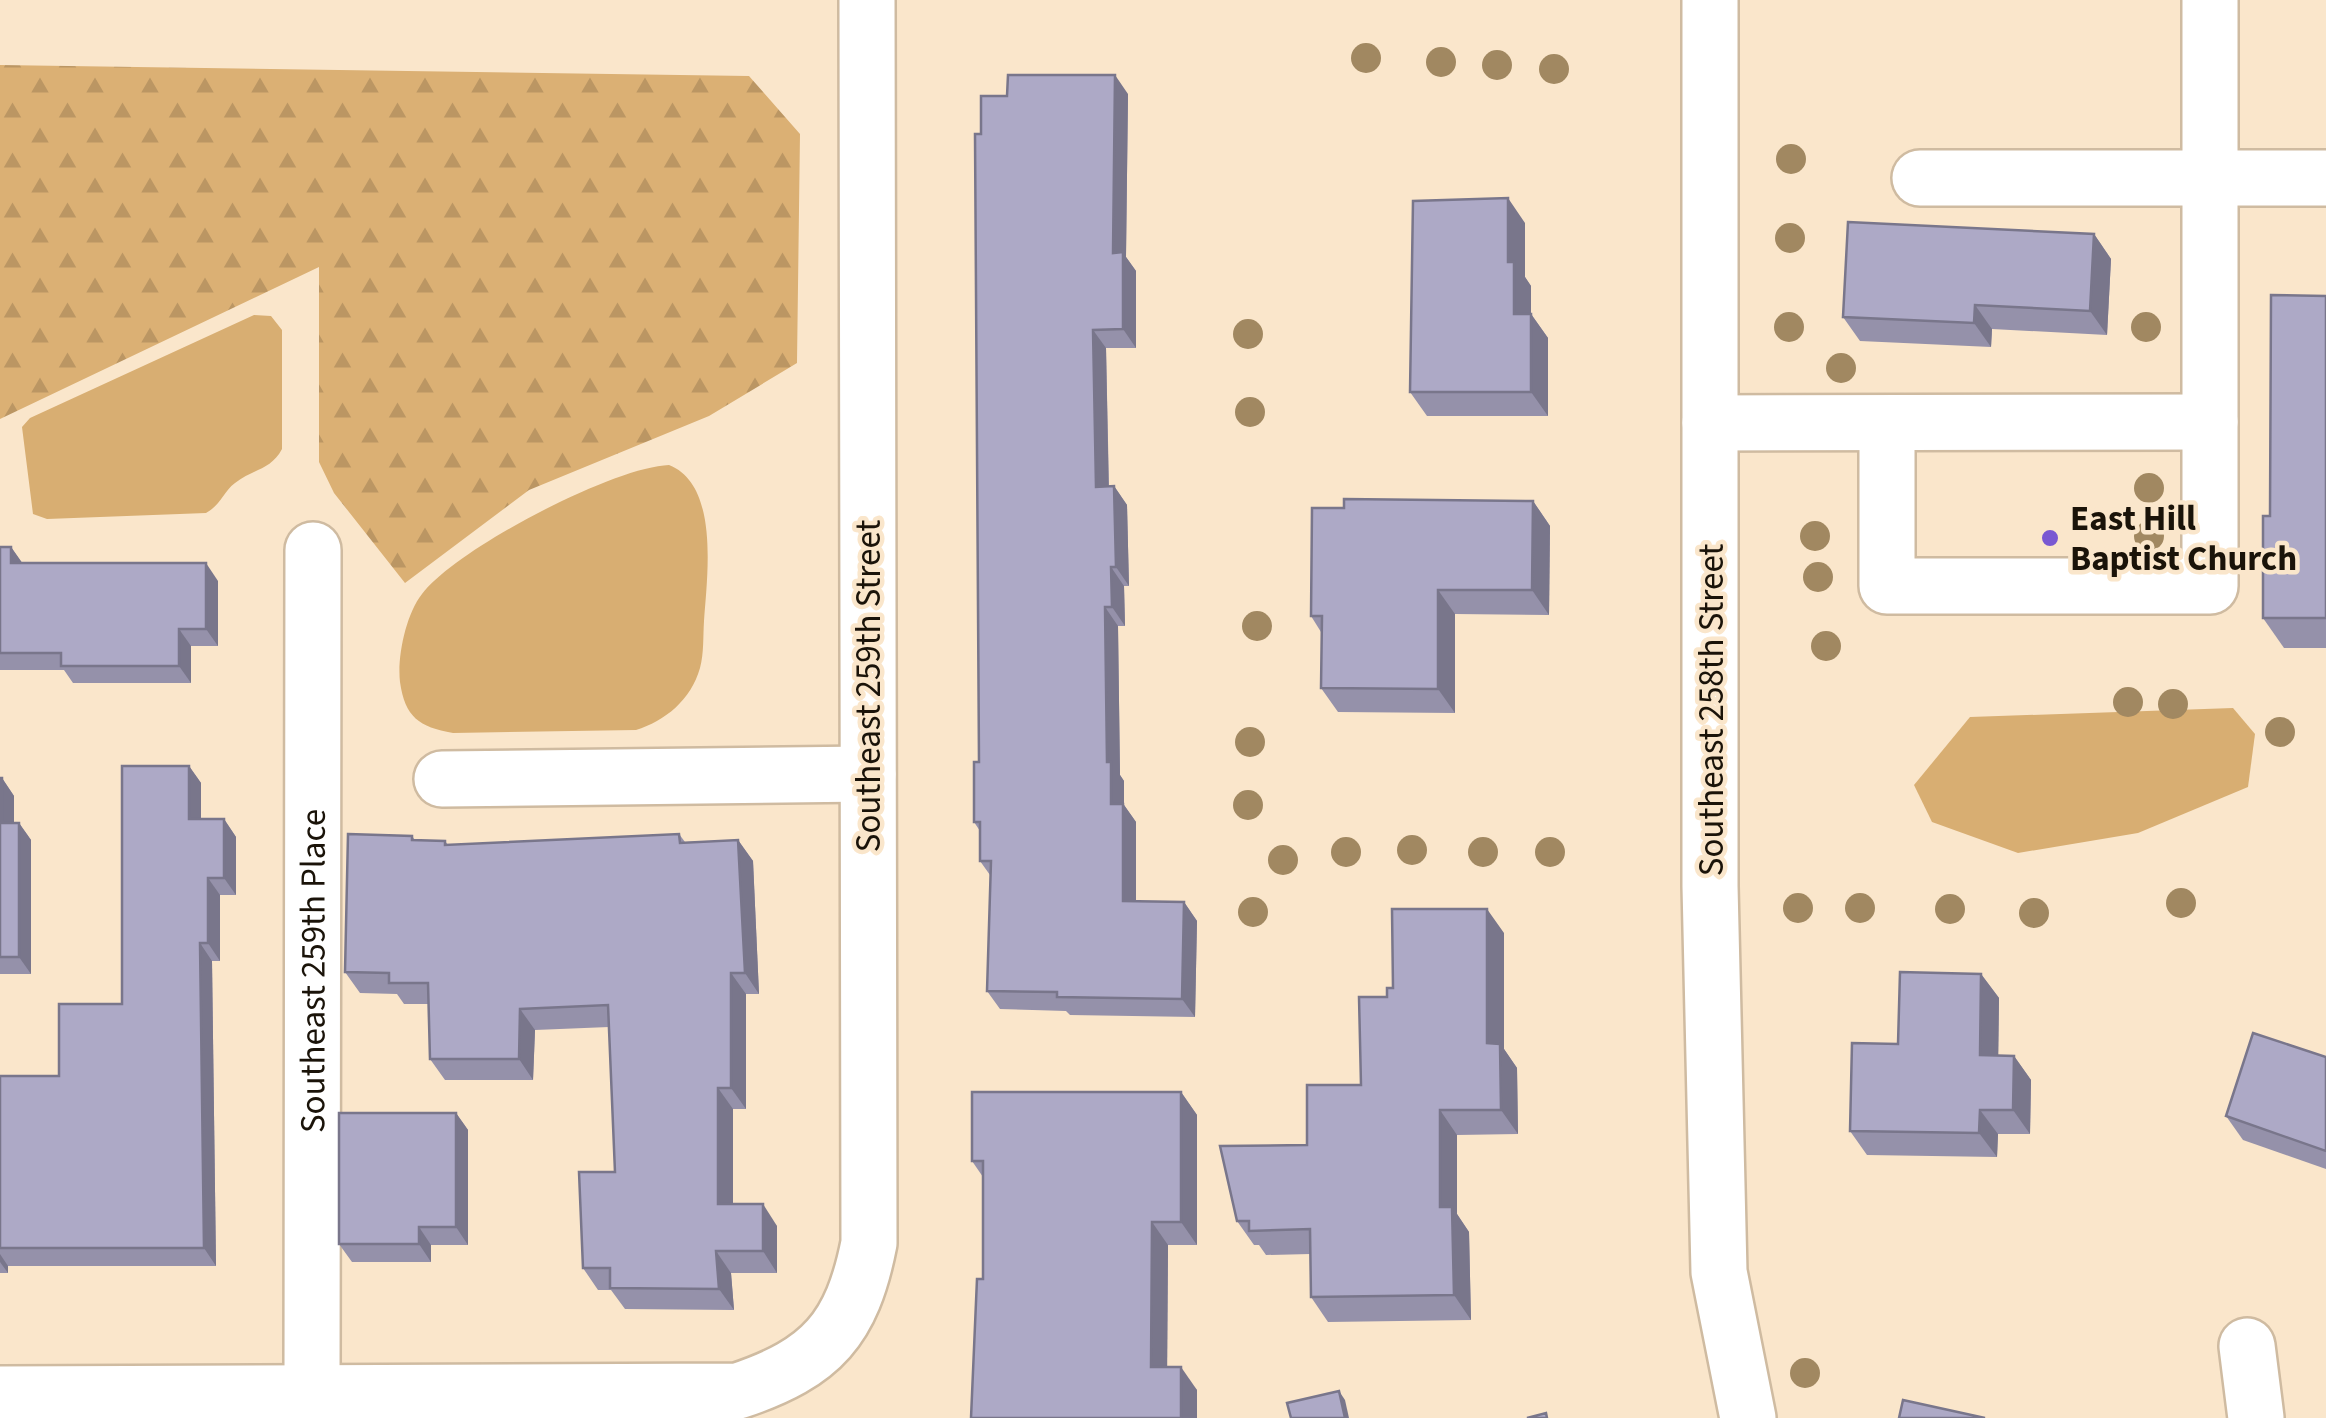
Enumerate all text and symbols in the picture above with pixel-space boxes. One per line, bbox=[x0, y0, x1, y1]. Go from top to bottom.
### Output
place label: East Hill Baptist Church bbox=[2070, 494, 2297, 584]
street label: Southeast 259th Street bbox=[844, 520, 894, 852]
marker: East Hill Baptist Church bbox=[2039, 527, 2061, 549]
street label: Southeast 258th Street bbox=[1687, 544, 1737, 876]
street label: Southeast 259th Place bbox=[288, 809, 339, 1133]

